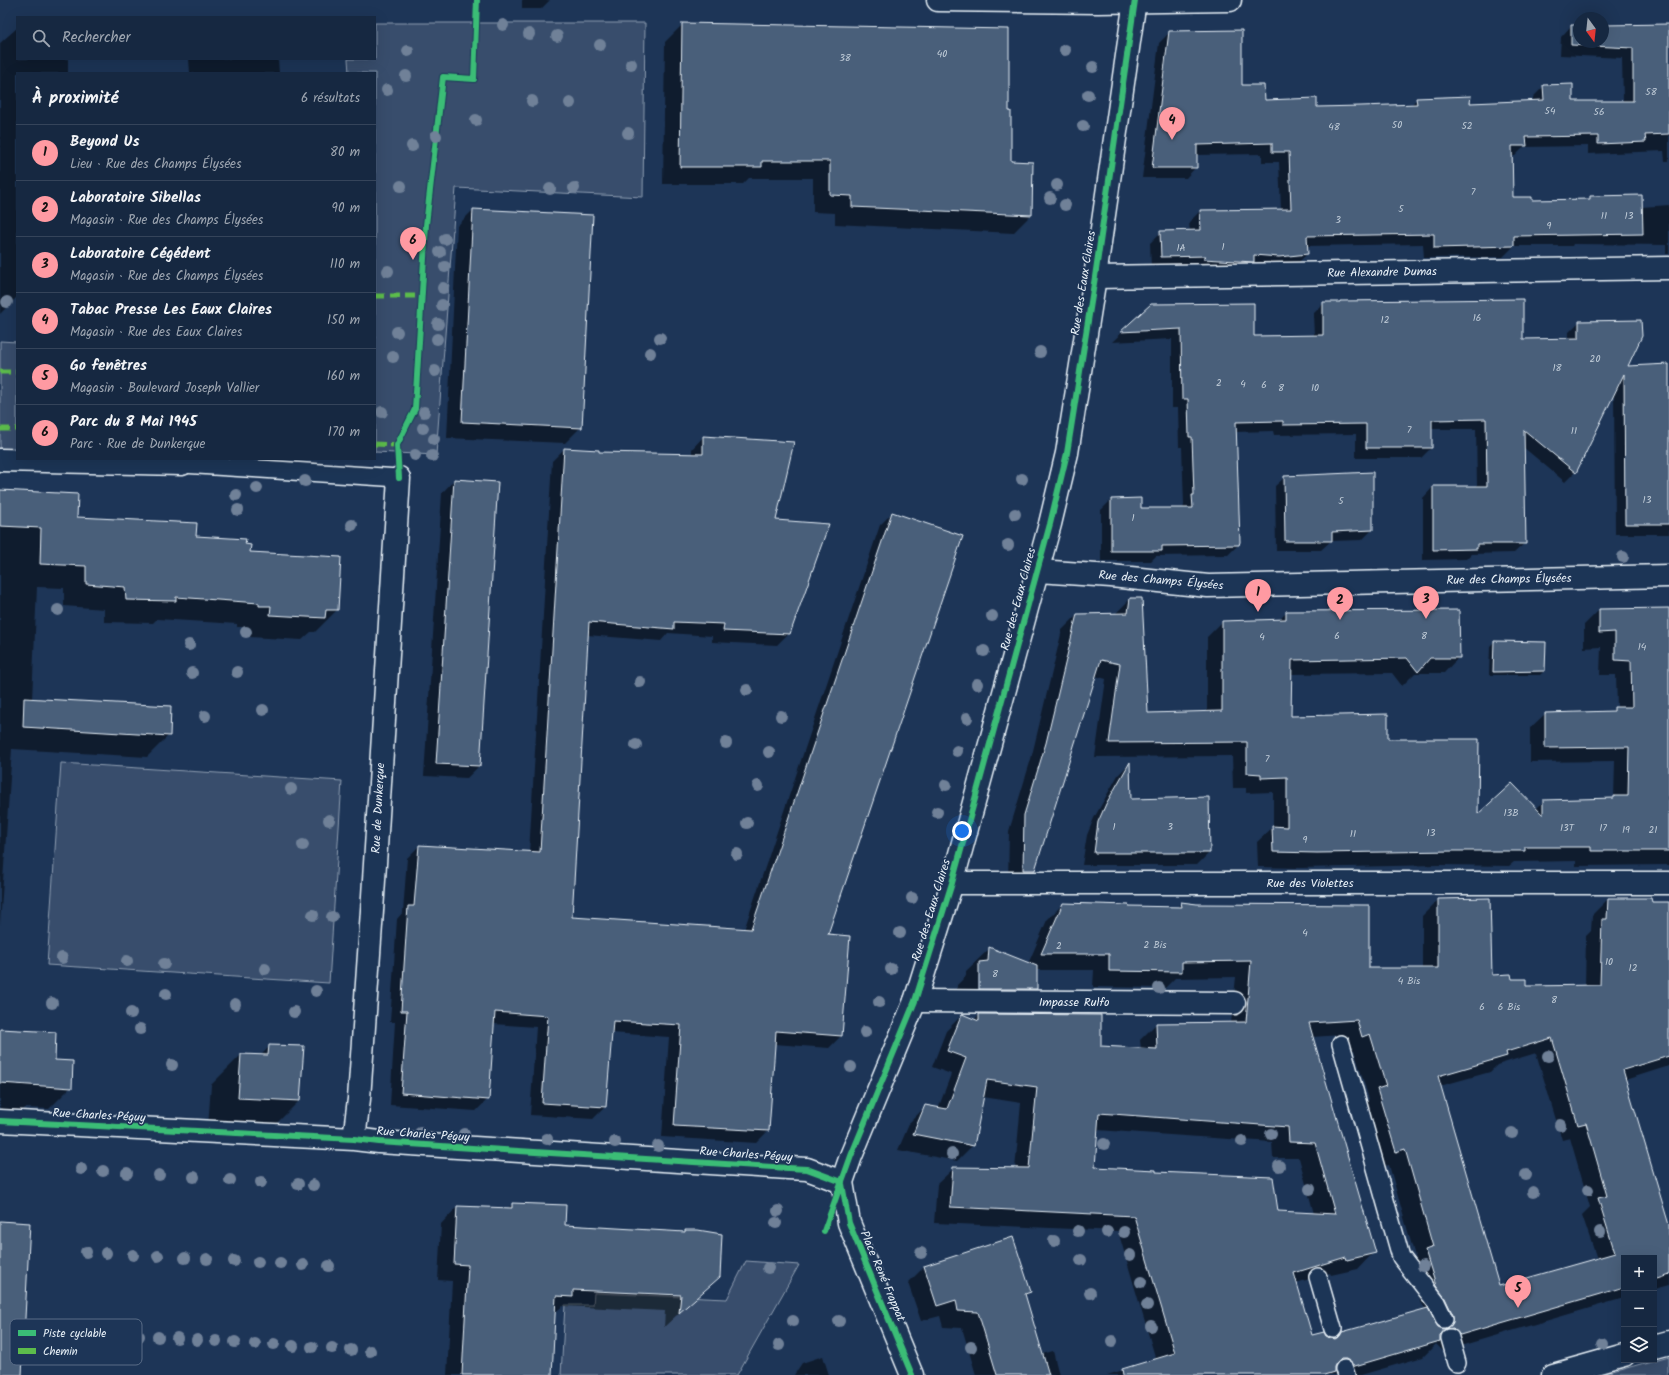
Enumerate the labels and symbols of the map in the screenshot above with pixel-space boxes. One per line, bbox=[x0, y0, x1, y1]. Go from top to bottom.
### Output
north arrow bbox=[1573, 12, 1609, 48]
house number: 40 bbox=[937, 46, 947, 62]
house number: 38 bbox=[839, 50, 852, 66]
house number: 58 bbox=[1645, 84, 1658, 100]
house number: 54 bbox=[1545, 103, 1556, 119]
house number: 56 bbox=[1594, 104, 1604, 120]
pin: 4 bbox=[1159, 107, 1185, 140]
house number: 50 bbox=[1392, 117, 1402, 133]
house number: 52 bbox=[1461, 118, 1473, 134]
house number: 48 bbox=[1328, 119, 1341, 135]
house number: 7 bbox=[1471, 184, 1476, 200]
house number: 5 bbox=[1398, 201, 1404, 217]
house number: 11 bbox=[1601, 208, 1607, 224]
house number: 13 bbox=[1625, 208, 1634, 224]
house number: 3 bbox=[1335, 212, 1341, 228]
house number: 9 bbox=[1547, 218, 1552, 234]
pin: 6 bbox=[400, 227, 426, 260]
street label: Rue des Eaux Claires bbox=[1066, 229, 1101, 337]
house number: 1 bbox=[1221, 239, 1225, 255]
house number: 1A bbox=[1176, 240, 1186, 256]
street label: Rue Alexandre Dumas bbox=[1327, 262, 1437, 283]
house number: 16 bbox=[1473, 310, 1481, 326]
house number: 12 bbox=[1381, 312, 1390, 328]
house number: 20 bbox=[1590, 351, 1600, 367]
house number: 18 bbox=[1552, 360, 1563, 376]
house number: 2 bbox=[1216, 375, 1222, 391]
house number: 4 bbox=[1240, 376, 1246, 392]
house number: 6 bbox=[1261, 377, 1267, 393]
house number: 8 bbox=[1278, 380, 1285, 396]
house number: 10 bbox=[1311, 380, 1319, 396]
house number: 7 bbox=[1407, 422, 1412, 438]
house number: 11 bbox=[1571, 423, 1577, 439]
house number: 13 bbox=[1643, 492, 1652, 508]
house number: 5 bbox=[1338, 493, 1344, 509]
house number: 1 bbox=[1131, 510, 1135, 526]
street label: Rue des Eaux Claires bbox=[996, 546, 1041, 653]
street label: Rue des Champs Élysées bbox=[1098, 566, 1224, 595]
street label: Rue des Champs Élysées bbox=[1446, 569, 1572, 590]
pin: 1 bbox=[1245, 579, 1271, 612]
pin: 3 bbox=[1413, 586, 1439, 619]
pin: 2 bbox=[1327, 587, 1353, 620]
house number: 6 bbox=[1334, 628, 1340, 644]
house number: 8 bbox=[1421, 628, 1428, 644]
house number: 4 bbox=[1259, 629, 1265, 645]
house number: 14 bbox=[1638, 639, 1647, 655]
house number: 7 bbox=[1265, 751, 1270, 767]
street label: Rue de Dunkerque bbox=[367, 762, 390, 854]
house number: 13B bbox=[1503, 805, 1519, 821]
house number: 1 bbox=[1112, 819, 1116, 835]
house number: 3 bbox=[1167, 819, 1173, 835]
house number: 13T bbox=[1560, 820, 1576, 836]
house number: 17 bbox=[1599, 820, 1607, 836]
your location bbox=[952, 821, 972, 841]
house number: 19 bbox=[1622, 822, 1630, 838]
house number: 21 bbox=[1649, 822, 1657, 838]
house number: 13 bbox=[1427, 825, 1436, 841]
house number: 11 bbox=[1350, 826, 1356, 842]
house number: 9 bbox=[1303, 832, 1308, 848]
street label: Rue des Eaux Claires bbox=[907, 857, 956, 963]
street label: Rue des Violettes bbox=[1266, 874, 1354, 893]
house number: 4 bbox=[1302, 925, 1308, 941]
house number: 2 Bis bbox=[1144, 937, 1167, 953]
house number: 2 bbox=[1056, 938, 1062, 954]
house number: 10 bbox=[1605, 954, 1613, 970]
house number: 12 bbox=[1629, 960, 1638, 976]
house number: 8 bbox=[992, 966, 999, 982]
house number: 4 Bis bbox=[1398, 973, 1421, 989]
house number: 8 bbox=[1551, 992, 1558, 1008]
street label: Impasse Rulfo bbox=[1039, 993, 1109, 1012]
house number: 6 bbox=[1479, 999, 1485, 1015]
house number: 6 Bis bbox=[1498, 999, 1521, 1015]
street label: Rue Charles Péguy bbox=[52, 1104, 146, 1127]
street label: Rue Charles Péguy bbox=[376, 1122, 471, 1147]
street label: Rue Charles Péguy bbox=[699, 1142, 794, 1167]
street label: Place René Frappat bbox=[855, 1228, 910, 1325]
pin: 5 bbox=[1505, 1275, 1531, 1308]
legend bbox=[10, 1319, 142, 1365]
text: Piste cyclable bbox=[43, 1325, 106, 1343]
text: Chemin bbox=[43, 1343, 78, 1361]

